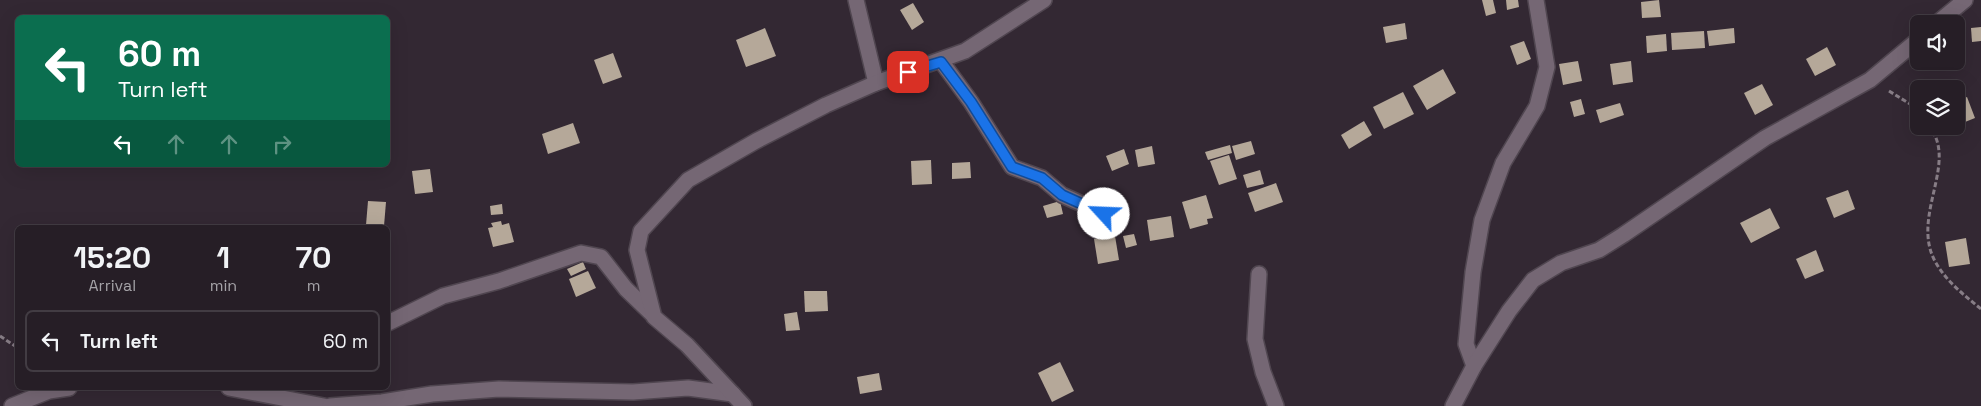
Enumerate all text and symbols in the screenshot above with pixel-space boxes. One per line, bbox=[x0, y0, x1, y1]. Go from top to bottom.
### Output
map controls bbox=[1910, 15, 1965, 135]
button: sound bbox=[1910, 15, 1965, 70]
text: 60 m bbox=[118, 32, 201, 76]
icon: left bbox=[35, 35, 100, 100]
pin bbox=[887, 51, 929, 93]
icon: arrive bbox=[894, 58, 922, 86]
text: Turn left bbox=[118, 75, 208, 103]
button: layers bbox=[1910, 80, 1965, 135]
icon: left bbox=[109, 130, 137, 158]
icon: ahead bbox=[162, 130, 190, 158]
icon: ahead bbox=[215, 130, 243, 158]
icon: right bbox=[268, 130, 296, 158]
position arrow bbox=[1077, 187, 1129, 239]
text: 15:20 bbox=[73, 238, 151, 277]
text: 1 bbox=[217, 238, 230, 277]
text: 70 bbox=[296, 238, 332, 277]
text: Arrival bbox=[89, 275, 136, 296]
text: min bbox=[210, 275, 237, 296]
text: m bbox=[307, 275, 320, 296]
icon: left bbox=[37, 327, 65, 355]
text: Turn left bbox=[80, 329, 158, 354]
text: 60 m bbox=[323, 329, 368, 354]

